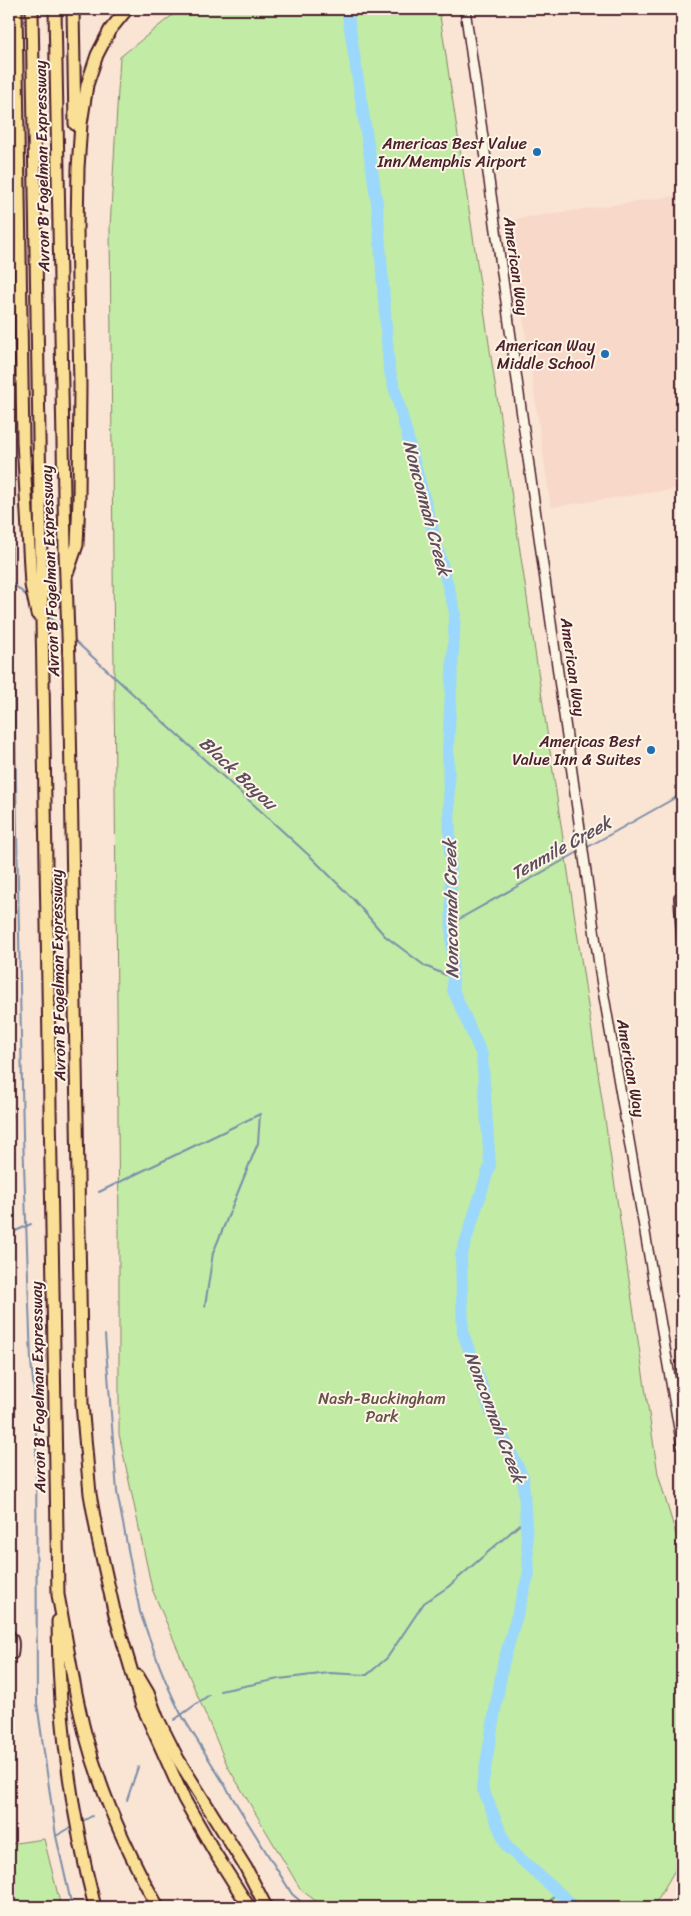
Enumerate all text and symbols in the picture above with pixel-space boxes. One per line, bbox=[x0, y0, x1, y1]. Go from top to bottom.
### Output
street label: Avron B Fogelman Expressway bbox=[26, 59, 58, 273]
place label: Americas Best Value Inn/Memphis Airport bbox=[377, 129, 527, 176]
marker: Americas Best Value Inn/Memphis Airport bbox=[531, 146, 543, 158]
street label: American Way bbox=[495, 214, 537, 318]
place label: American Way Middle School bbox=[495, 331, 596, 378]
marker: American Way Middle School bbox=[599, 348, 611, 360]
water label: Nonconnah Creek bbox=[394, 437, 461, 582]
street label: Avron B Fogelman Expressway bbox=[32, 464, 68, 678]
street label: American Way bbox=[552, 615, 594, 719]
place label: Americas Best Value Inn & Suites bbox=[512, 727, 642, 774]
water label: Black Bayou bbox=[192, 728, 286, 819]
marker: Americas Best Value Inn & Suites bbox=[645, 744, 657, 756]
water label: Tenmile Creek bbox=[505, 806, 620, 889]
water label: Nonconnah Creek bbox=[434, 837, 468, 979]
street label: Avron B Fogelman Expressway bbox=[42, 868, 74, 1082]
street label: American Way bbox=[608, 1016, 654, 1120]
street label: Avron B Fogelman Expressway bbox=[22, 1280, 54, 1494]
water label: Nonconnah Creek bbox=[455, 1346, 536, 1490]
park label: Nash-Buckingham Park bbox=[318, 1384, 446, 1431]

